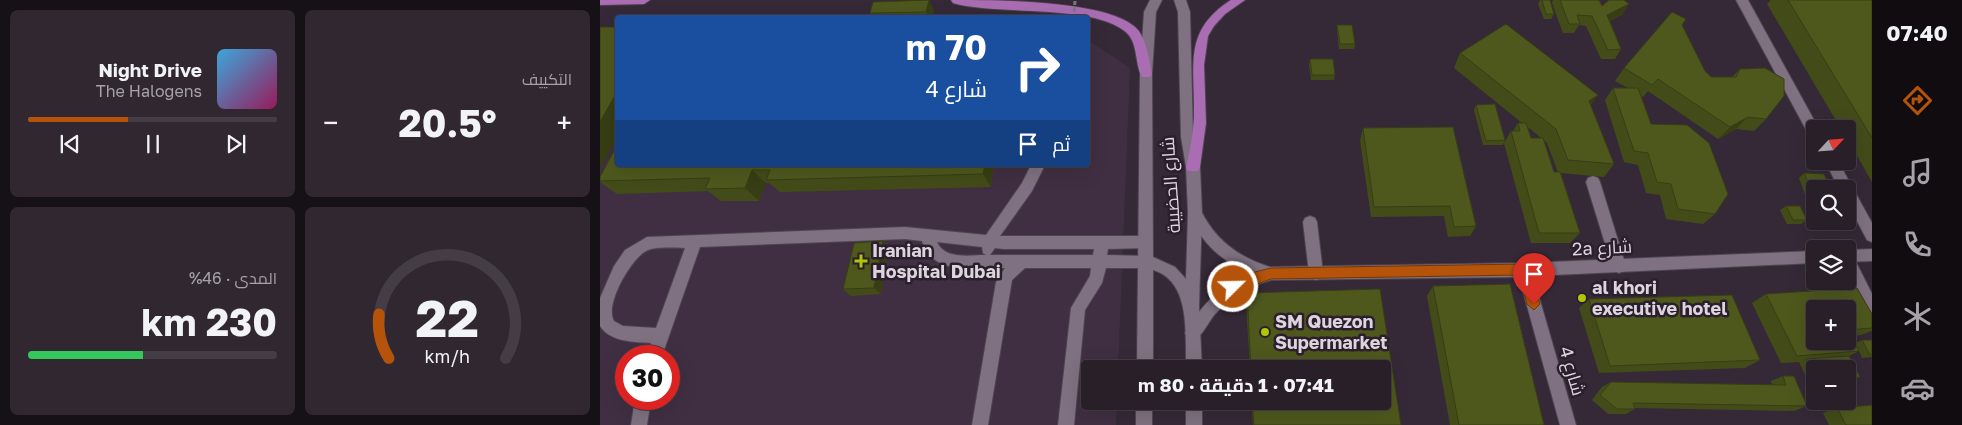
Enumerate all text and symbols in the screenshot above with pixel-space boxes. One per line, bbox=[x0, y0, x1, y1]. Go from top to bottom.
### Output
text: 07:40 bbox=[1886, 19, 1948, 46]
text: 70 m bbox=[906, 26, 987, 68]
icon: right bbox=[1005, 35, 1070, 100]
text: Night Drive bbox=[98, 58, 202, 81]
text: التكييف bbox=[522, 69, 572, 89]
text: شارع 4 bbox=[925, 75, 987, 102]
text: The Halogens bbox=[96, 81, 202, 101]
icon: directions bbox=[1900, 83, 1935, 118]
text: 20.5° bbox=[398, 100, 497, 145]
text: − bbox=[323, 106, 338, 139]
text: + bbox=[557, 106, 572, 139]
north arrow bbox=[1806, 120, 1856, 170]
map controls bbox=[1806, 120, 1856, 410]
icon: previous bbox=[56, 130, 84, 158]
icon: pause bbox=[139, 130, 167, 158]
icon: next bbox=[222, 130, 250, 158]
icon: arrive bbox=[1014, 130, 1042, 158]
text: ثم bbox=[1052, 132, 1070, 155]
street label: شارع الحضيبة bbox=[1156, 136, 1186, 234]
icon: music bbox=[1900, 155, 1935, 190]
button: search bbox=[1806, 180, 1856, 230]
icon: phone bbox=[1900, 227, 1935, 262]
street label: 2a شارع bbox=[1571, 234, 1633, 262]
place label: Iranian Hospital Dubai bbox=[872, 239, 1001, 282]
button: layers bbox=[1806, 240, 1856, 290]
pin bbox=[1513, 253, 1555, 304]
marker: Iranian Hospital Dubai bbox=[854, 254, 868, 268]
position arrow bbox=[1206, 260, 1258, 312]
icon: arrive bbox=[1520, 260, 1548, 288]
text: المدى · 46% bbox=[189, 268, 277, 288]
place label: al khori executive hotel bbox=[1592, 276, 1727, 319]
text: 22 bbox=[416, 286, 479, 348]
marker: al khori executive hotel bbox=[1576, 292, 1588, 304]
text: 230 km bbox=[141, 299, 277, 344]
icon: climate bbox=[1900, 299, 1935, 334]
button: + bbox=[1806, 300, 1856, 350]
place label: SM Quezon Supermarket bbox=[1275, 310, 1388, 353]
marker: SM Quezon Supermarket bbox=[1259, 326, 1271, 338]
street label: شارع 4 bbox=[1554, 343, 1590, 399]
text: km/h bbox=[425, 345, 470, 367]
speed limit sign: 30 bbox=[615, 345, 680, 410]
button: − bbox=[1806, 360, 1856, 410]
icon: car bbox=[1900, 371, 1935, 406]
text: 07:41 · 1 دقيقة · 80 m bbox=[1138, 373, 1334, 396]

